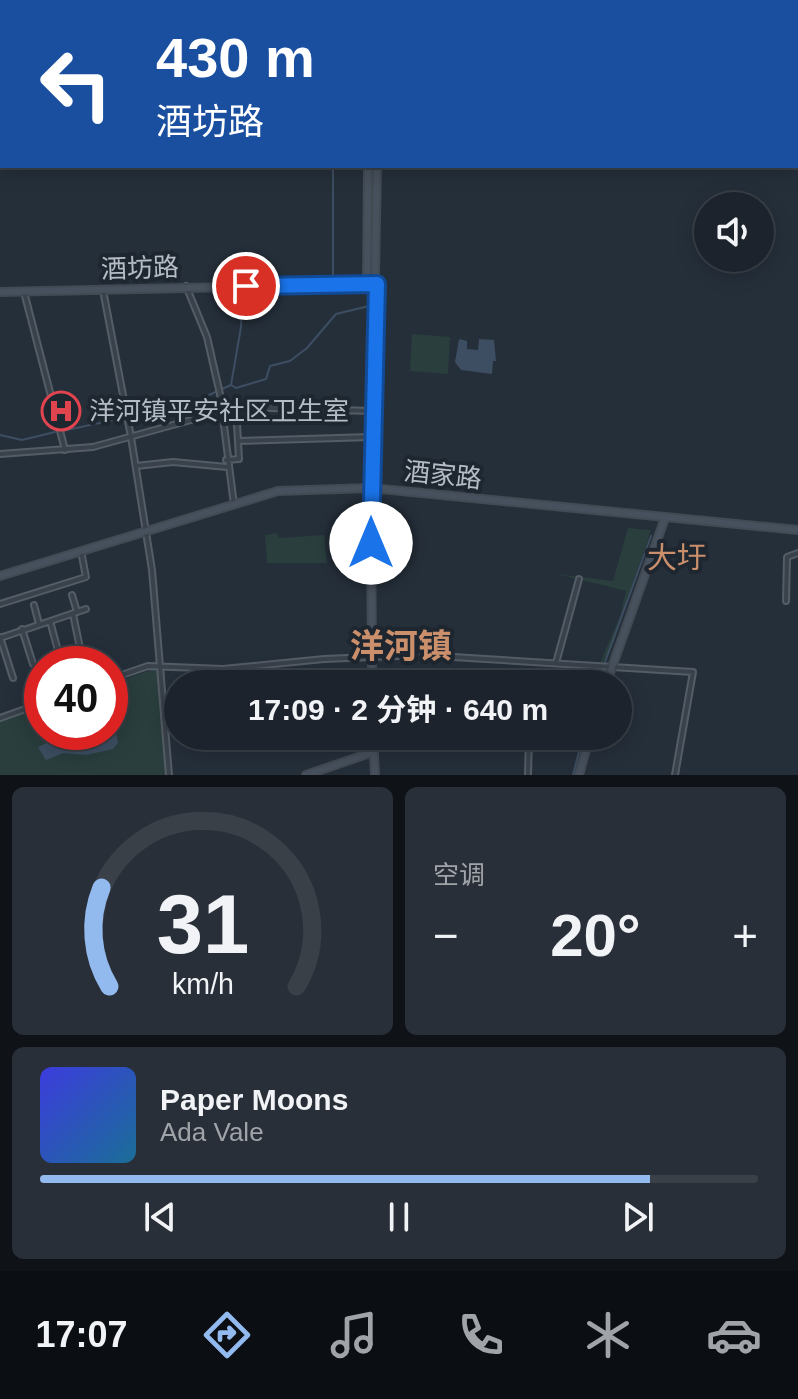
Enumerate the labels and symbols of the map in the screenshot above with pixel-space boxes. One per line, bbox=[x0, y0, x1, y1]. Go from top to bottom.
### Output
street label: 酒坊路 bbox=[100, 252, 180, 284]
pin bbox=[212, 252, 280, 320]
hospital icon: 洋河镇平安社区卫生室 bbox=[40, 390, 82, 432]
place label: 洋河镇平安社区卫生室 bbox=[89, 396, 349, 426]
street label: 酒家路 bbox=[403, 456, 483, 494]
position arrow bbox=[329, 501, 413, 585]
district label: 大圩 bbox=[647, 541, 707, 574]
district label: 洋河镇 bbox=[350, 627, 452, 665]
speed limit sign: 40 bbox=[24, 646, 128, 750]

